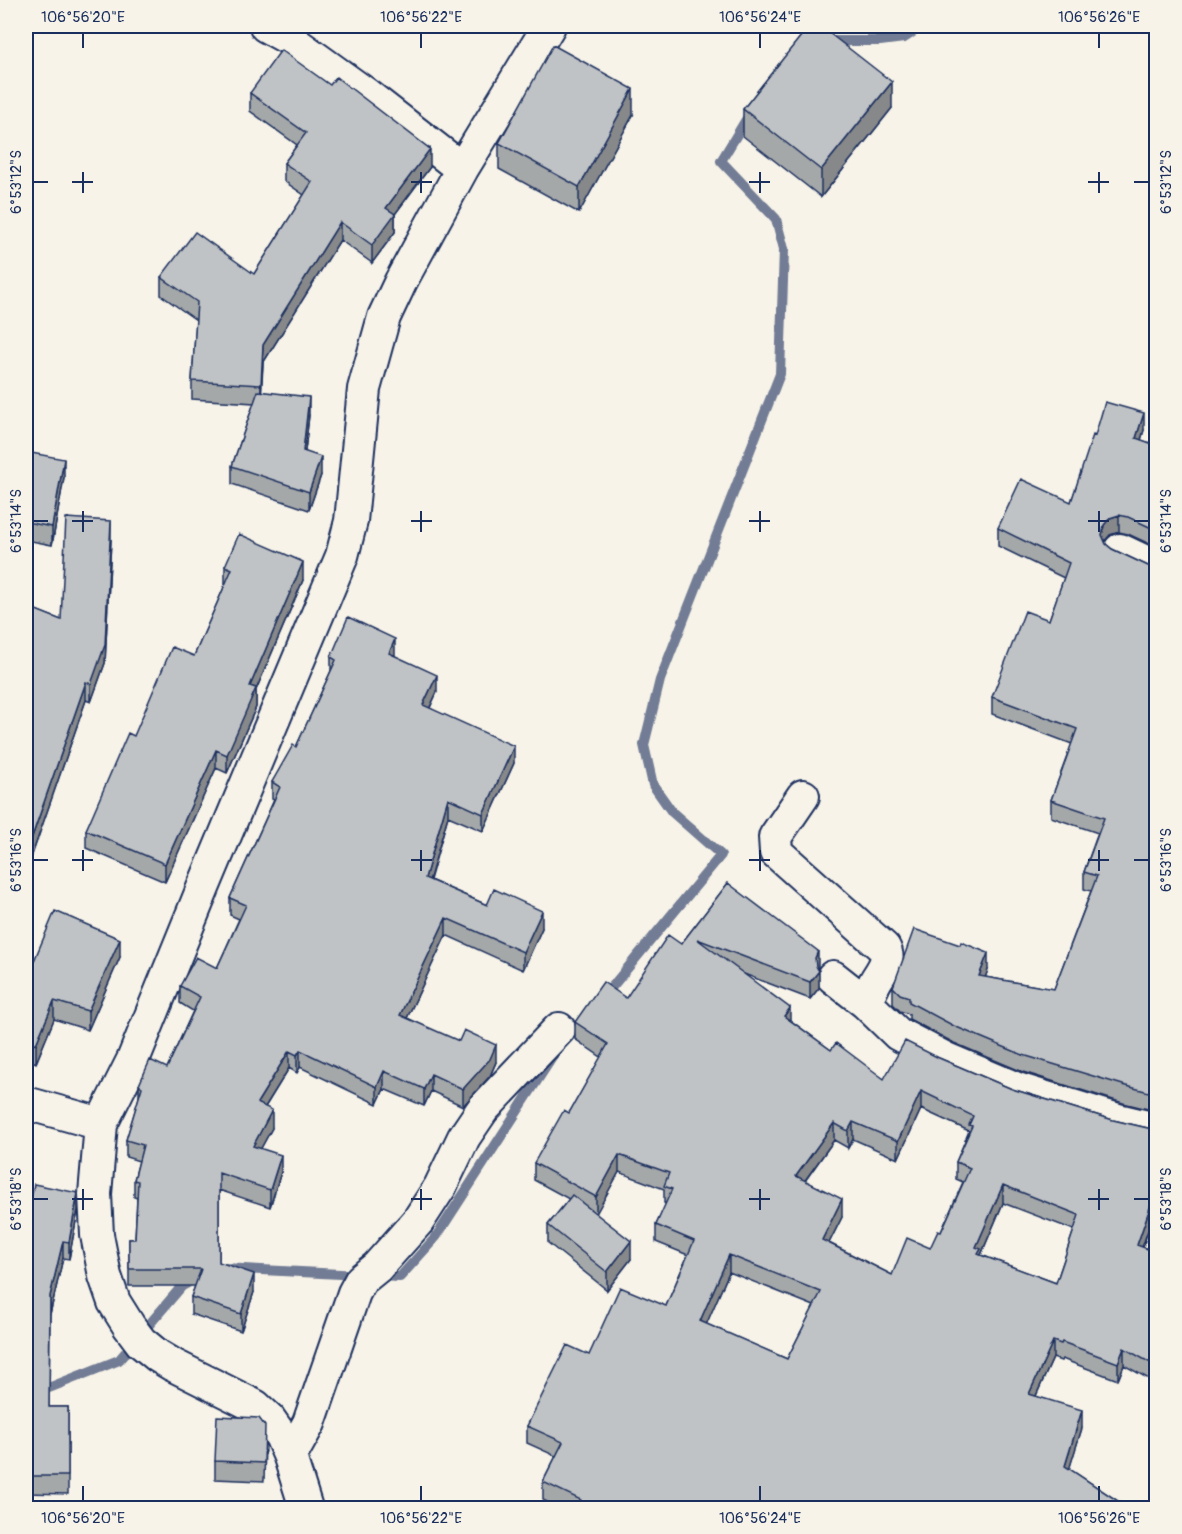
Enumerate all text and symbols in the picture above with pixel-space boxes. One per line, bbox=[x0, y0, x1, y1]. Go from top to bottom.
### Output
text: 106°56'20"E bbox=[41, 8, 125, 27]
text: 106°56'22"E bbox=[380, 8, 462, 27]
text: 106°56'24"E bbox=[719, 8, 801, 27]
text: 106°56'26"E bbox=[1058, 8, 1140, 27]
text: 6°53'12"S bbox=[7, 150, 26, 214]
text: 6°53'12"S bbox=[1157, 150, 1176, 214]
text: 6°53'14"S bbox=[7, 489, 26, 553]
text: 6°53'14"S bbox=[1157, 489, 1176, 553]
text: 6°53'16"S bbox=[7, 828, 26, 892]
text: 6°53'16"S bbox=[1157, 828, 1176, 892]
text: 6°53'18"S bbox=[7, 1167, 26, 1231]
text: 6°53'18"S bbox=[1157, 1167, 1176, 1231]
text: 106°56'20"E bbox=[41, 1509, 125, 1528]
text: 106°56'22"E bbox=[380, 1509, 462, 1528]
text: 106°56'24"E bbox=[719, 1509, 801, 1528]
text: 106°56'26"E bbox=[1058, 1509, 1140, 1528]

